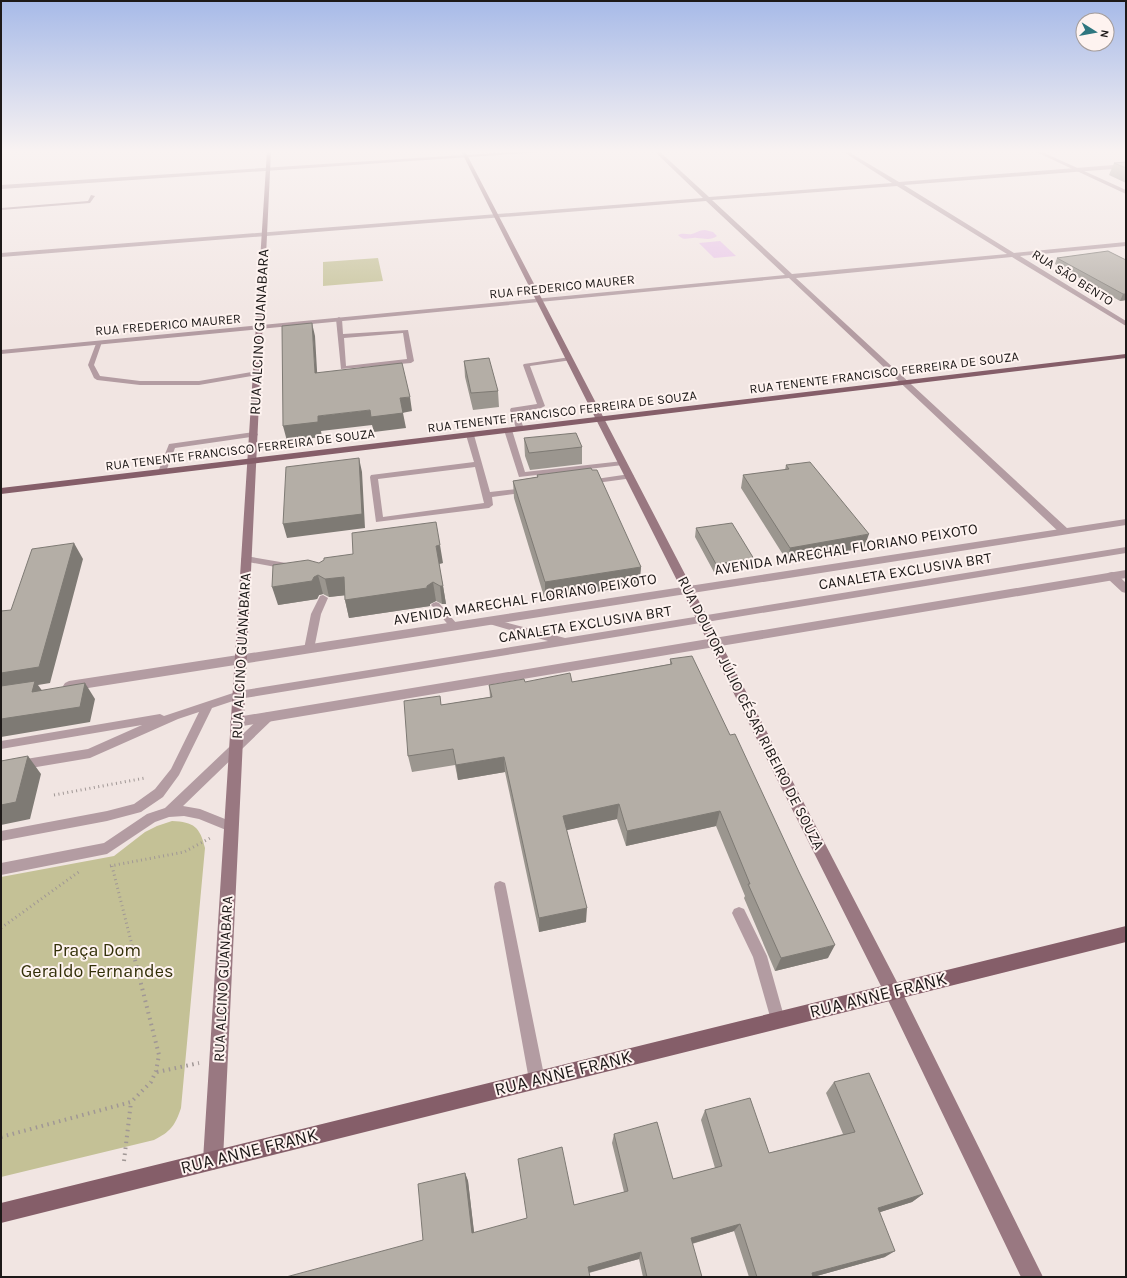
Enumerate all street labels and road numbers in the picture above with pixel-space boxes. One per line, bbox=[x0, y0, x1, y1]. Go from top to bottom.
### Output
street label: RUA SÃO BENTO bbox=[1029, 246, 1116, 308]
street label: RUA ALCINO GUANABARA bbox=[246, 248, 272, 416]
street label: RUA FREDERICO MAURER bbox=[489, 271, 636, 302]
street label: RUA FREDERICO MAURER bbox=[95, 311, 242, 338]
street label: RUA TENENTE FRANCISCO FERREIRA DE SOUZA bbox=[749, 348, 1020, 396]
street label: RUA TENENTE FRANCISCO FERREIRA DE SOUZA bbox=[427, 387, 698, 435]
street label: RUA TENENTE FRANCISCO FERREIRA DE SOUZA bbox=[105, 425, 376, 473]
street label: AVENIDA MARECHAL FLORIANO PEIXOTO bbox=[713, 519, 979, 579]
street label: CANALETA EXCLUSIVA BRT bbox=[817, 548, 993, 594]
street label: AVENIDA MARECHAL FLORIANO PEIXOTO bbox=[392, 569, 658, 629]
street label: RUA ALCINO GUANABARA bbox=[228, 572, 254, 740]
street label: RUA DOUTOR JÚLIO CÉSAR RIBEIRO DE SOUZA bbox=[674, 573, 828, 853]
street label: CANALETA EXCLUSIVA BRT bbox=[497, 601, 673, 647]
street label: RUA ALCINO GUANABARA bbox=[210, 895, 236, 1063]
street label: RUA ANNE FRANK bbox=[807, 967, 949, 1023]
street label: RUA ANNE FRANK bbox=[492, 1045, 634, 1101]
street label: RUA ANNE FRANK bbox=[178, 1123, 320, 1179]

